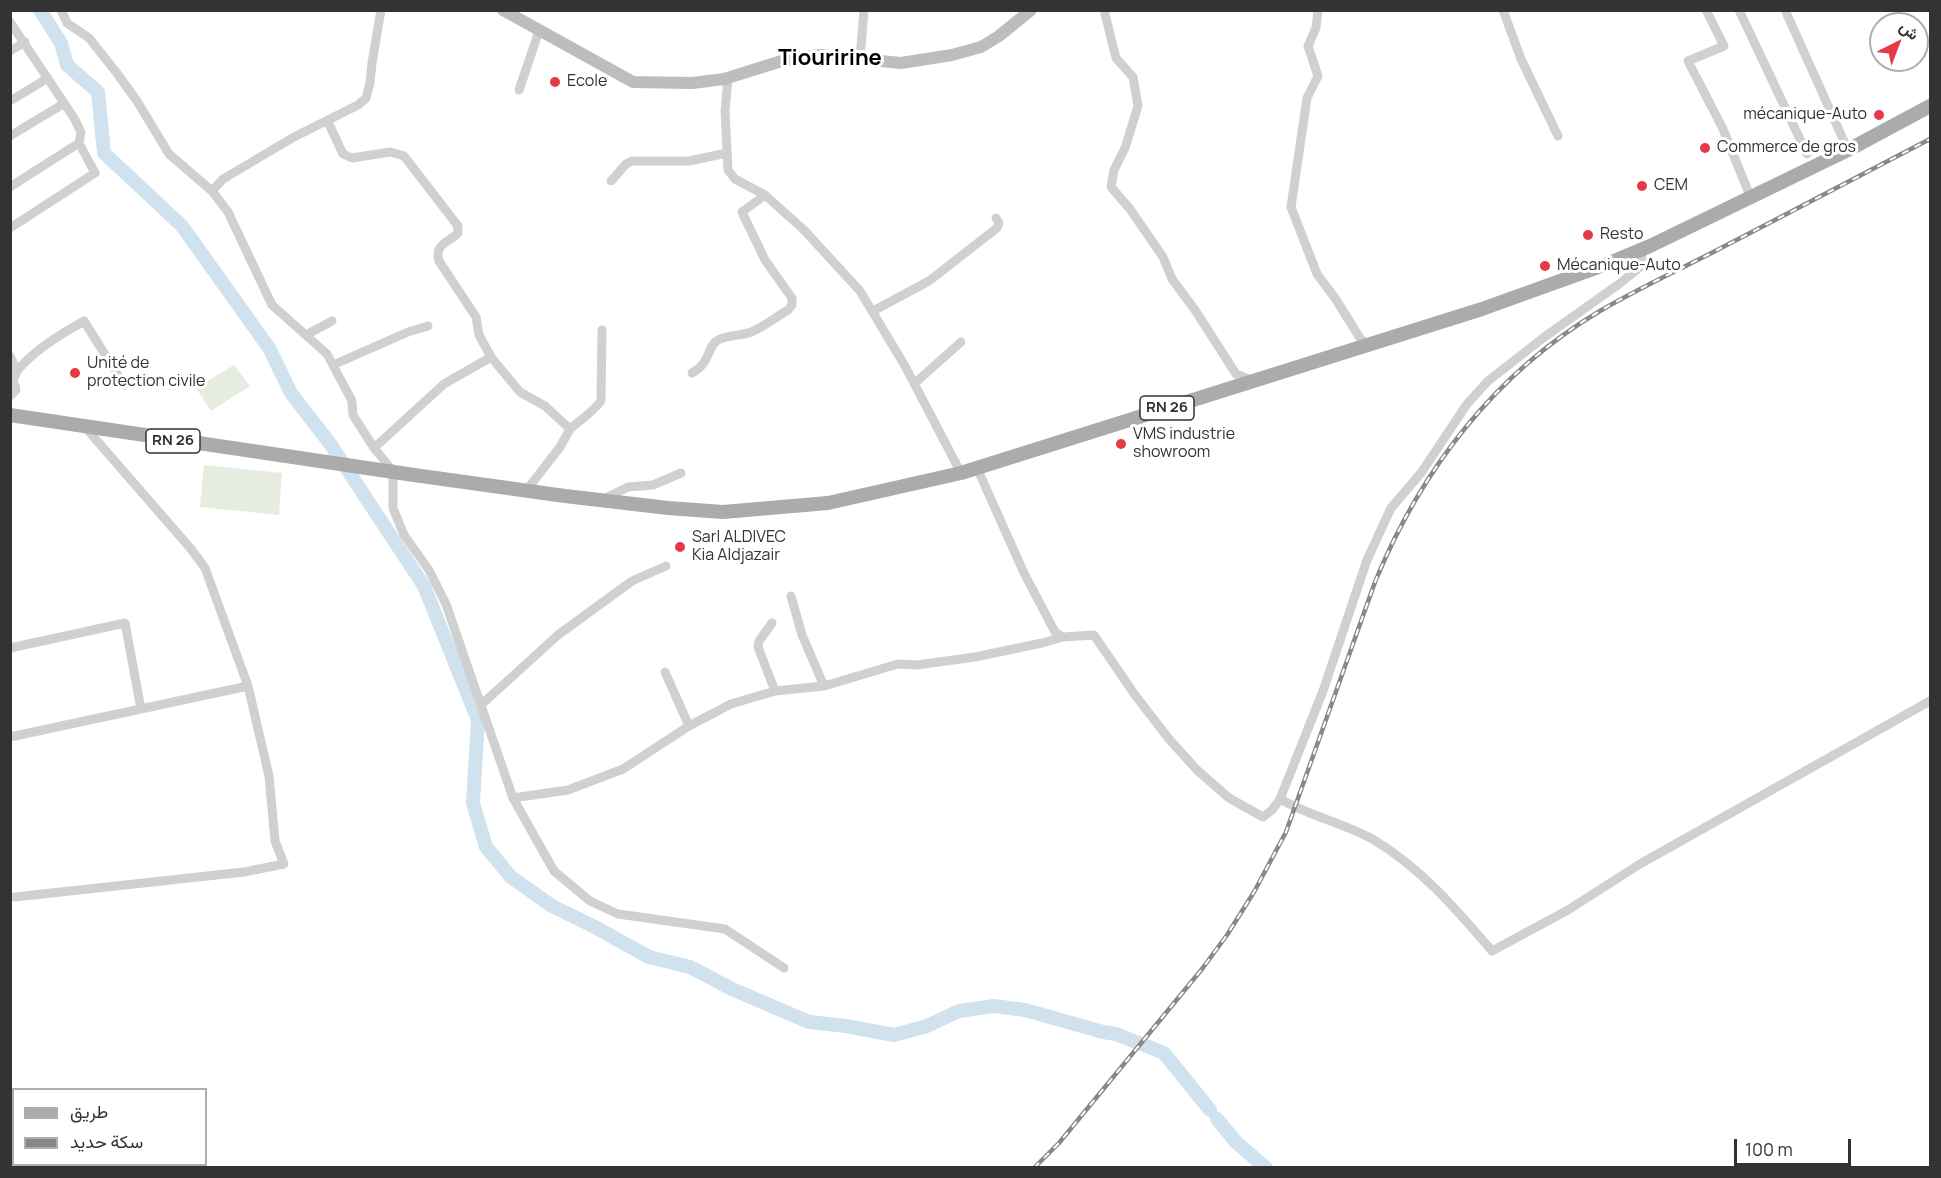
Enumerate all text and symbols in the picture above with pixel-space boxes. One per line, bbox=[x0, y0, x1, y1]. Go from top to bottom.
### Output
north arrow bbox=[1869, 12, 1929, 72]
text: ش bbox=[1895, 15, 1924, 45]
district label: Tiouririne bbox=[778, 46, 882, 72]
place label: Ecole bbox=[567, 72, 607, 92]
marker: Ecole bbox=[548, 75, 562, 89]
place label: mécanique-Auto bbox=[1743, 105, 1867, 125]
marker: mécanique-Auto bbox=[1872, 108, 1886, 122]
place label: Commerce de gros bbox=[1717, 138, 1856, 158]
marker: Commerce de gros bbox=[1698, 141, 1712, 155]
place label: CEM bbox=[1654, 176, 1688, 196]
marker: CEM bbox=[1635, 179, 1649, 193]
place label: Resto bbox=[1600, 225, 1643, 245]
marker: Resto bbox=[1581, 228, 1595, 242]
place label: Mécanique-Auto bbox=[1557, 256, 1681, 276]
marker: Mécanique-Auto bbox=[1538, 259, 1552, 273]
place label: Unité de protection civile bbox=[87, 354, 205, 392]
marker: Unité de protection civile bbox=[68, 366, 82, 380]
road number: RN 26 bbox=[1140, 396, 1194, 420]
place label: VMS industrie showroom bbox=[1133, 425, 1235, 463]
road number: RN 26 bbox=[146, 429, 200, 453]
marker: VMS industrie showroom bbox=[1114, 437, 1128, 451]
place label: Sarl ALDIVEC Kia Aldjazair bbox=[692, 528, 786, 566]
marker: Sarl ALDIVEC Kia Aldjazair bbox=[673, 540, 687, 554]
legend bbox=[12, 1088, 207, 1166]
text: طريق bbox=[70, 1099, 108, 1123]
scale bar bbox=[1737, 1127, 1854, 1165]
text: سكة حديد bbox=[70, 1129, 143, 1153]
text: 100 m bbox=[1745, 1137, 1793, 1161]

